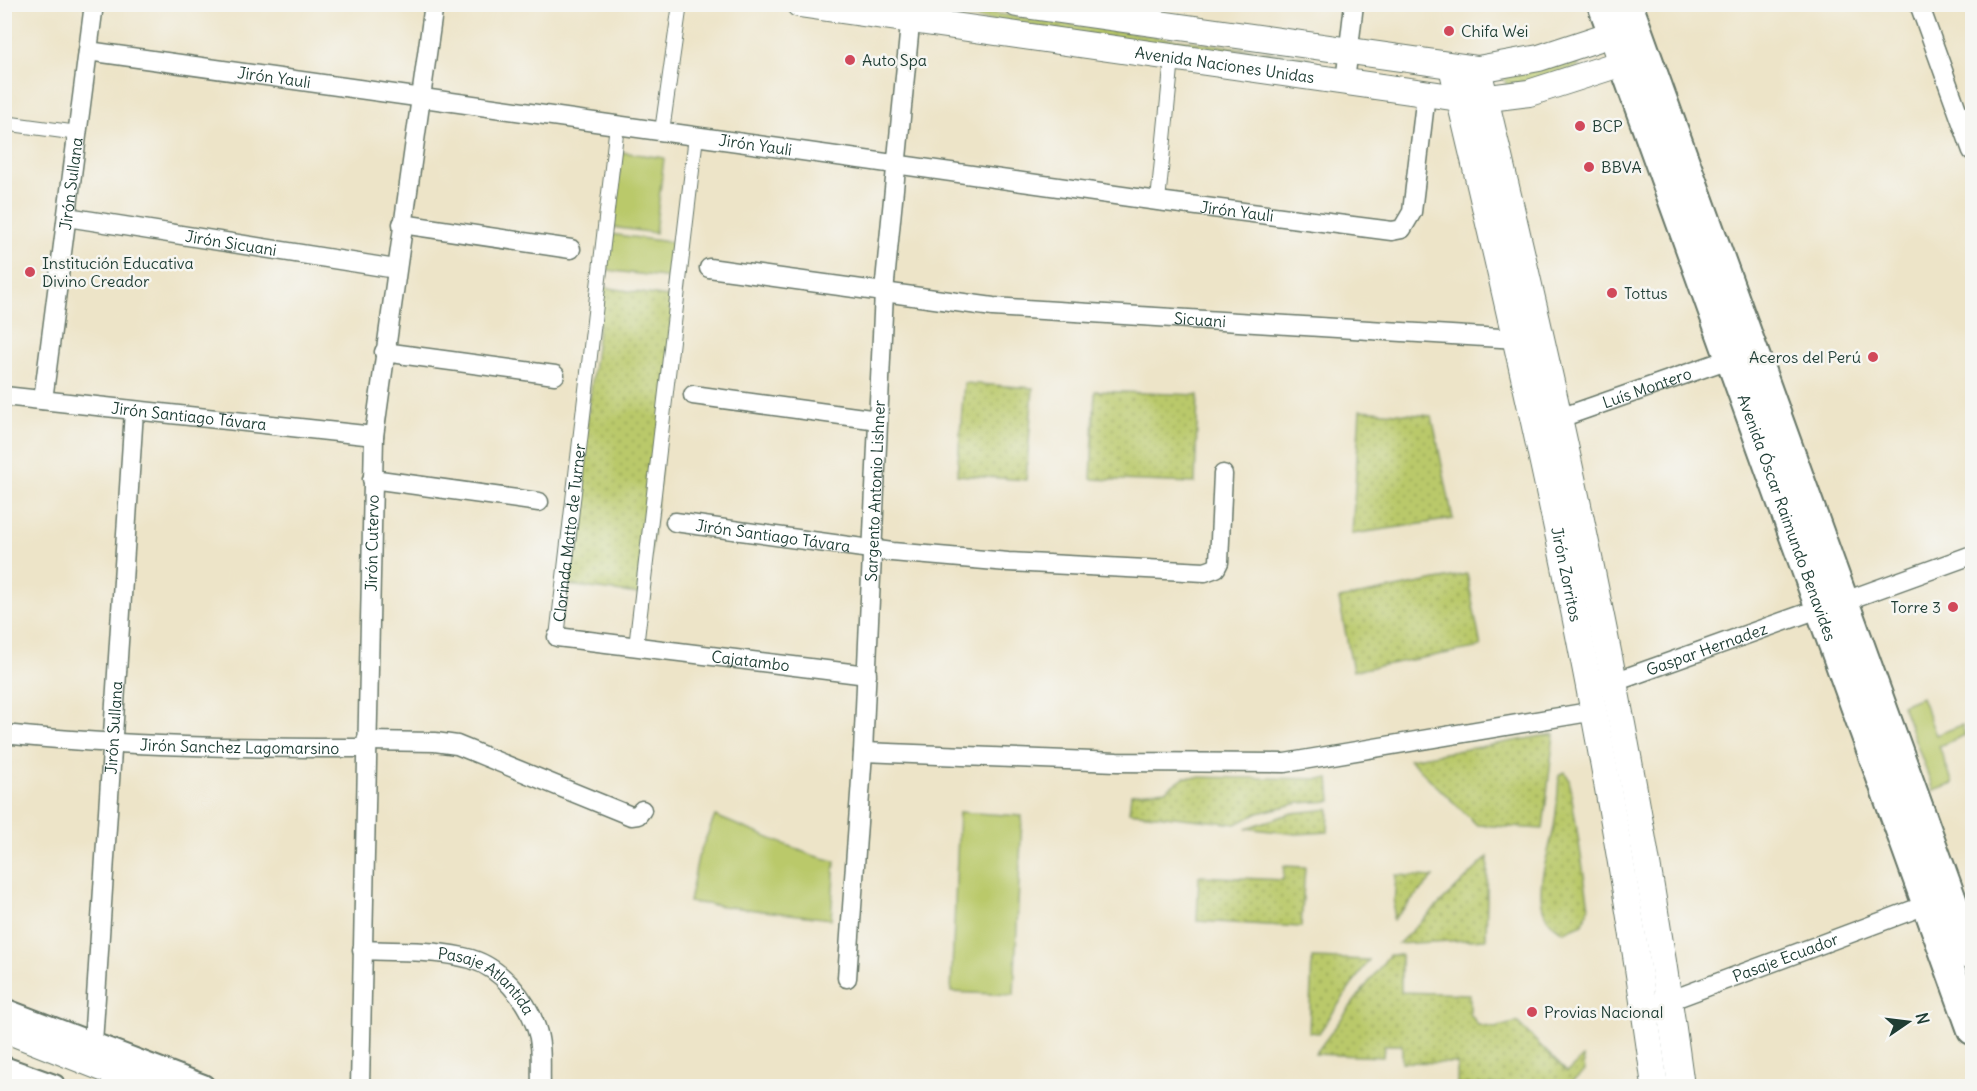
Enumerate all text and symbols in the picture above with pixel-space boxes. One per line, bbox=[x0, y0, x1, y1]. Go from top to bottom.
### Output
place label: Chifa Wei bbox=[1461, 21, 1528, 41]
marker: Chifa Wei bbox=[1442, 24, 1456, 38]
street label: Avenida Naciones Unidas bbox=[1134, 42, 1316, 87]
place label: Auto Spa bbox=[862, 50, 927, 70]
marker: Auto Spa bbox=[843, 53, 857, 67]
street label: Jirón Yauli bbox=[236, 62, 312, 92]
place label: BCP bbox=[1592, 116, 1623, 136]
marker: BCP bbox=[1573, 119, 1587, 133]
street label: Jirón Yauli bbox=[718, 130, 793, 160]
street label: Jirón Sullana bbox=[55, 136, 87, 231]
place label: BBVA bbox=[1601, 157, 1642, 177]
marker: BBVA bbox=[1582, 160, 1596, 174]
street label: Jirón Yauli bbox=[1199, 197, 1275, 226]
street label: Jirón Sicuani bbox=[184, 226, 278, 260]
place label: Institución Educativa Divino Creador bbox=[42, 253, 194, 291]
marker: Institución Educativa Divino Creador bbox=[23, 265, 37, 279]
place label: Tottus bbox=[1624, 283, 1668, 303]
marker: Tottus bbox=[1605, 286, 1619, 300]
street label: Sicuani bbox=[1173, 308, 1226, 331]
place label: Aceros del Perú bbox=[1749, 347, 1861, 367]
marker: Aceros del Perú bbox=[1866, 350, 1880, 364]
street label: Luís Montero bbox=[1600, 363, 1694, 412]
street label: Avenida Óscar Raimundo Benavides bbox=[1734, 392, 1841, 644]
street label: Jirón Santiago Távara bbox=[110, 398, 268, 434]
street label: Sargento Antonio Lishner bbox=[861, 399, 889, 582]
street label: Clorinda Matto de Turner bbox=[549, 442, 590, 623]
street label: Jirón Cutervo bbox=[361, 494, 383, 592]
street label: Jirón Santiago Távara bbox=[694, 515, 852, 556]
street label: Jirón Zorritos bbox=[1547, 525, 1586, 623]
place label: Torre 3 bbox=[1891, 597, 1941, 617]
marker: Torre 3 bbox=[1946, 600, 1960, 614]
street label: Gaspar Hernadez bbox=[1643, 618, 1770, 680]
street label: Cajatambo bbox=[710, 646, 791, 675]
street label: Jirón Sullana bbox=[100, 680, 126, 775]
street label: Jirón Sanchez Lagomarsino bbox=[139, 734, 339, 758]
street label: Pasaje Ecuador bbox=[1730, 928, 1842, 986]
street label: Pasaje Atlantida bbox=[437, 943, 539, 1018]
north arrow bbox=[1878, 992, 1938, 1052]
place label: Provias Nacional bbox=[1544, 1002, 1663, 1022]
marker: Provias Nacional bbox=[1525, 1005, 1539, 1019]
text: N bbox=[1912, 1011, 1934, 1026]

